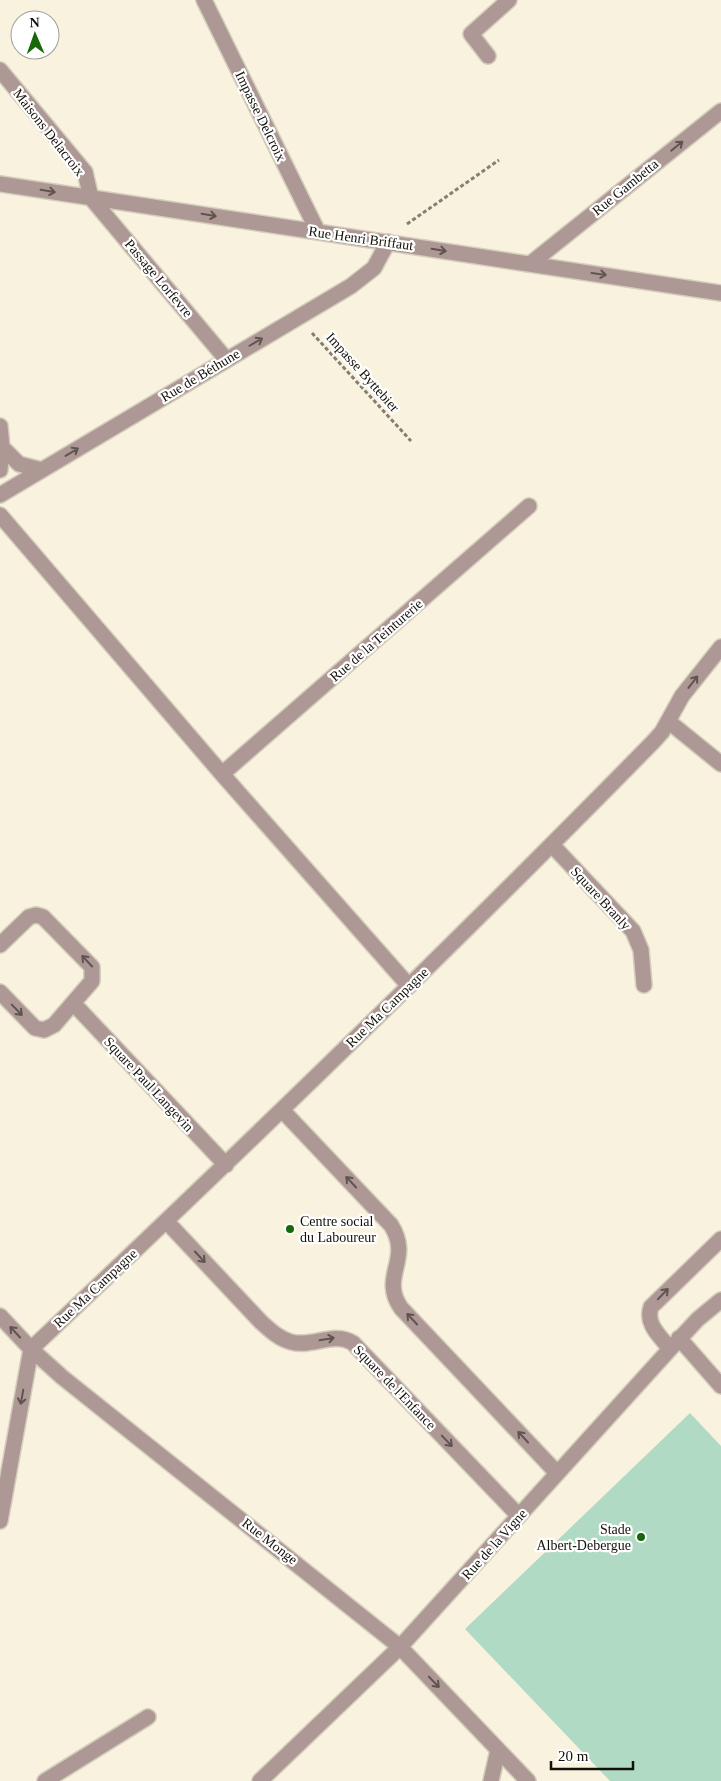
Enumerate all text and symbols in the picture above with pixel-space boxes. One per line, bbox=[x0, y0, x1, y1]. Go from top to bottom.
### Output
north arrow bbox=[10, 10, 60, 60]
text: N bbox=[29, 15, 40, 30]
street label: Impasse Delcroix bbox=[232, 69, 289, 164]
street label: Maisons Delacroix bbox=[10, 86, 87, 179]
one-way arrow bbox=[670, 140, 683, 151]
street label: Rue Gambetta bbox=[589, 156, 662, 219]
one-way arrow bbox=[40, 186, 56, 196]
one-way arrow bbox=[200, 211, 216, 221]
street label: Rue Henri Briffaut bbox=[308, 224, 414, 253]
street label: Passage Lorfevre bbox=[122, 236, 195, 320]
one-way arrow bbox=[430, 245, 446, 255]
one-way arrow bbox=[591, 270, 607, 280]
street label: Impasse Byttebier bbox=[323, 330, 402, 415]
one-way arrow bbox=[249, 336, 263, 346]
street label: Rue de Béthune bbox=[158, 346, 242, 405]
one-way arrow bbox=[64, 446, 78, 456]
street label: Rue de la Teinturerie bbox=[327, 596, 426, 685]
one-way arrow bbox=[687, 676, 698, 689]
street label: Square Branly bbox=[568, 864, 634, 933]
one-way arrow bbox=[81, 955, 92, 968]
street label: Rue Ma Campagne bbox=[343, 964, 431, 1050]
one-way arrow bbox=[11, 1004, 23, 1016]
street label: Square Paul Langevin bbox=[101, 1034, 196, 1135]
one-way arrow bbox=[345, 1176, 357, 1189]
place label: Centre social du Laboureur bbox=[300, 1214, 376, 1245]
marker: Centre social du Laboureur bbox=[284, 1223, 296, 1235]
street label: Rue Ma Campagne bbox=[51, 1246, 140, 1331]
one-way arrow bbox=[194, 1251, 206, 1264]
one-way arrow bbox=[657, 1288, 669, 1301]
one-way arrow bbox=[406, 1313, 418, 1326]
one-way arrow bbox=[9, 1326, 21, 1339]
one-way arrow bbox=[319, 1334, 335, 1344]
street label: Square de l'Enfance bbox=[351, 1342, 439, 1433]
one-way arrow bbox=[17, 1388, 27, 1404]
one-way arrow bbox=[517, 1431, 529, 1444]
one-way arrow bbox=[441, 1435, 453, 1447]
street label: Rue de la Vigne bbox=[459, 1506, 530, 1583]
street label: Rue Monge bbox=[239, 1515, 300, 1568]
place label: Stade Albert-Debergue bbox=[536, 1522, 631, 1553]
marker: Stade Albert-Debergue bbox=[635, 1531, 647, 1543]
one-way arrow bbox=[428, 1676, 440, 1689]
scale bar bbox=[551, 1738, 634, 1770]
text: 20 m bbox=[558, 1748, 589, 1764]

